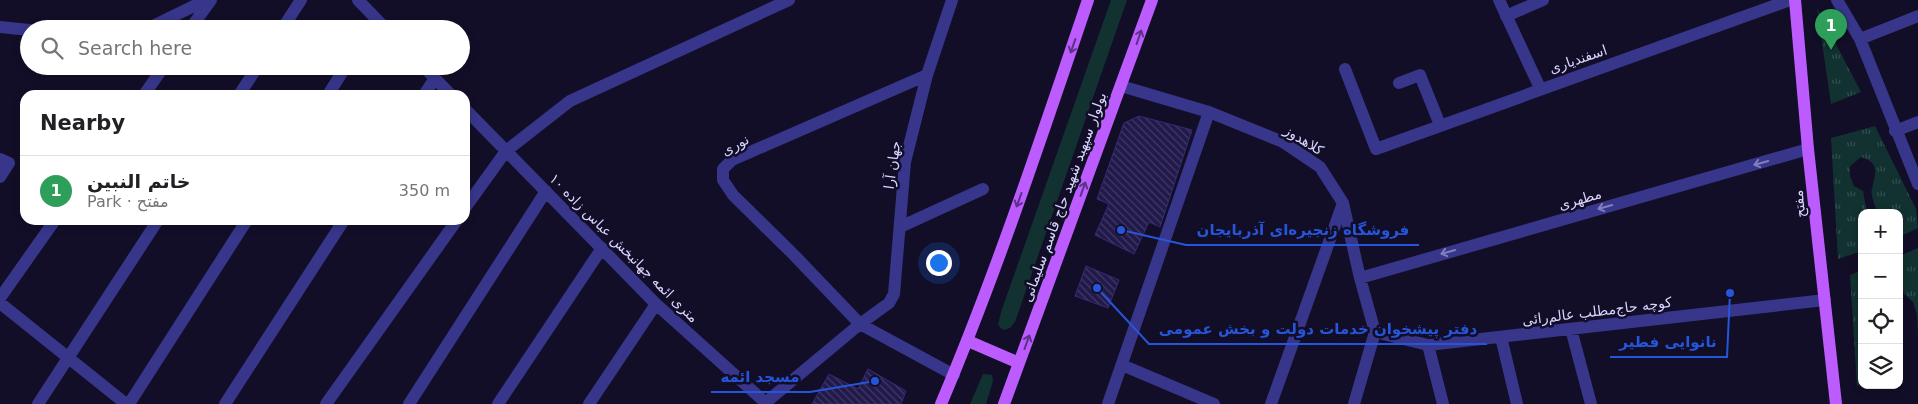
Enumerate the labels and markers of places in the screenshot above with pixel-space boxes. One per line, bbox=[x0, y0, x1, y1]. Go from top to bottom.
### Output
pin: 1 bbox=[1815, 9, 1847, 50]
callout: فروشگاه زنجیره‌ای آذربایجان bbox=[1186, 215, 1419, 245]
callout: دفتر پیشخوان خدمات دولت و بخش عمومی bbox=[1149, 314, 1487, 344]
callout: نانوایی فطیر bbox=[1610, 327, 1727, 357]
callout: مسجد ائمه bbox=[711, 362, 810, 392]

